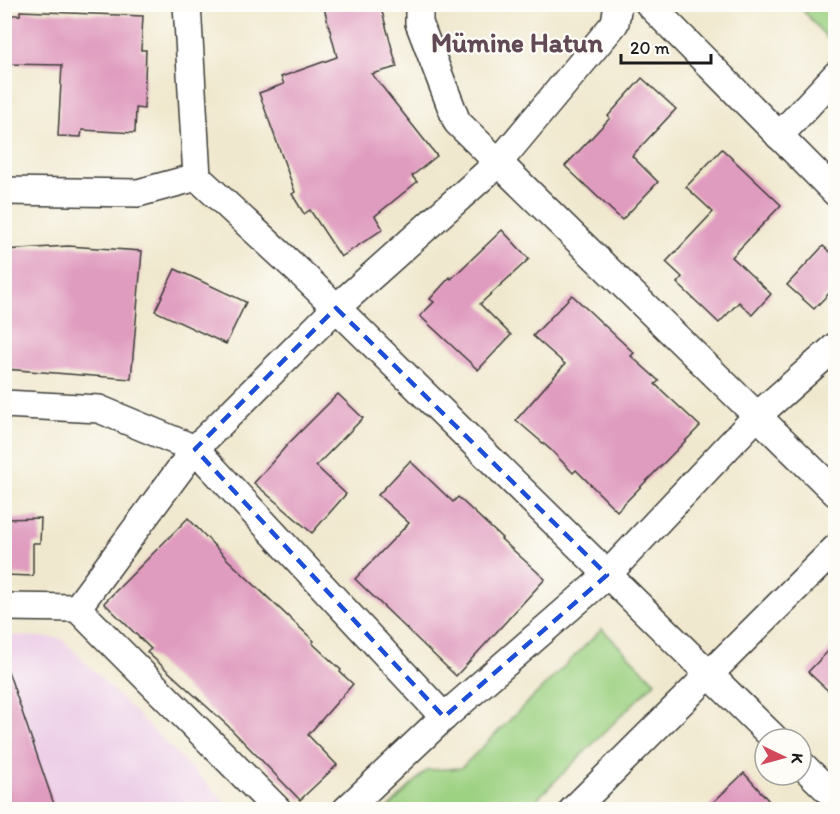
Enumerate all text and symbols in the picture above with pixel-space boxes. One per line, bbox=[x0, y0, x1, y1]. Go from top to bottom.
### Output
district label: Mümine Hatun bbox=[431, 26, 604, 59]
scale bar bbox=[621, 27, 711, 65]
text: 20 m bbox=[630, 37, 670, 59]
north arrow bbox=[753, 727, 813, 787]
text: K bbox=[787, 752, 807, 765]

